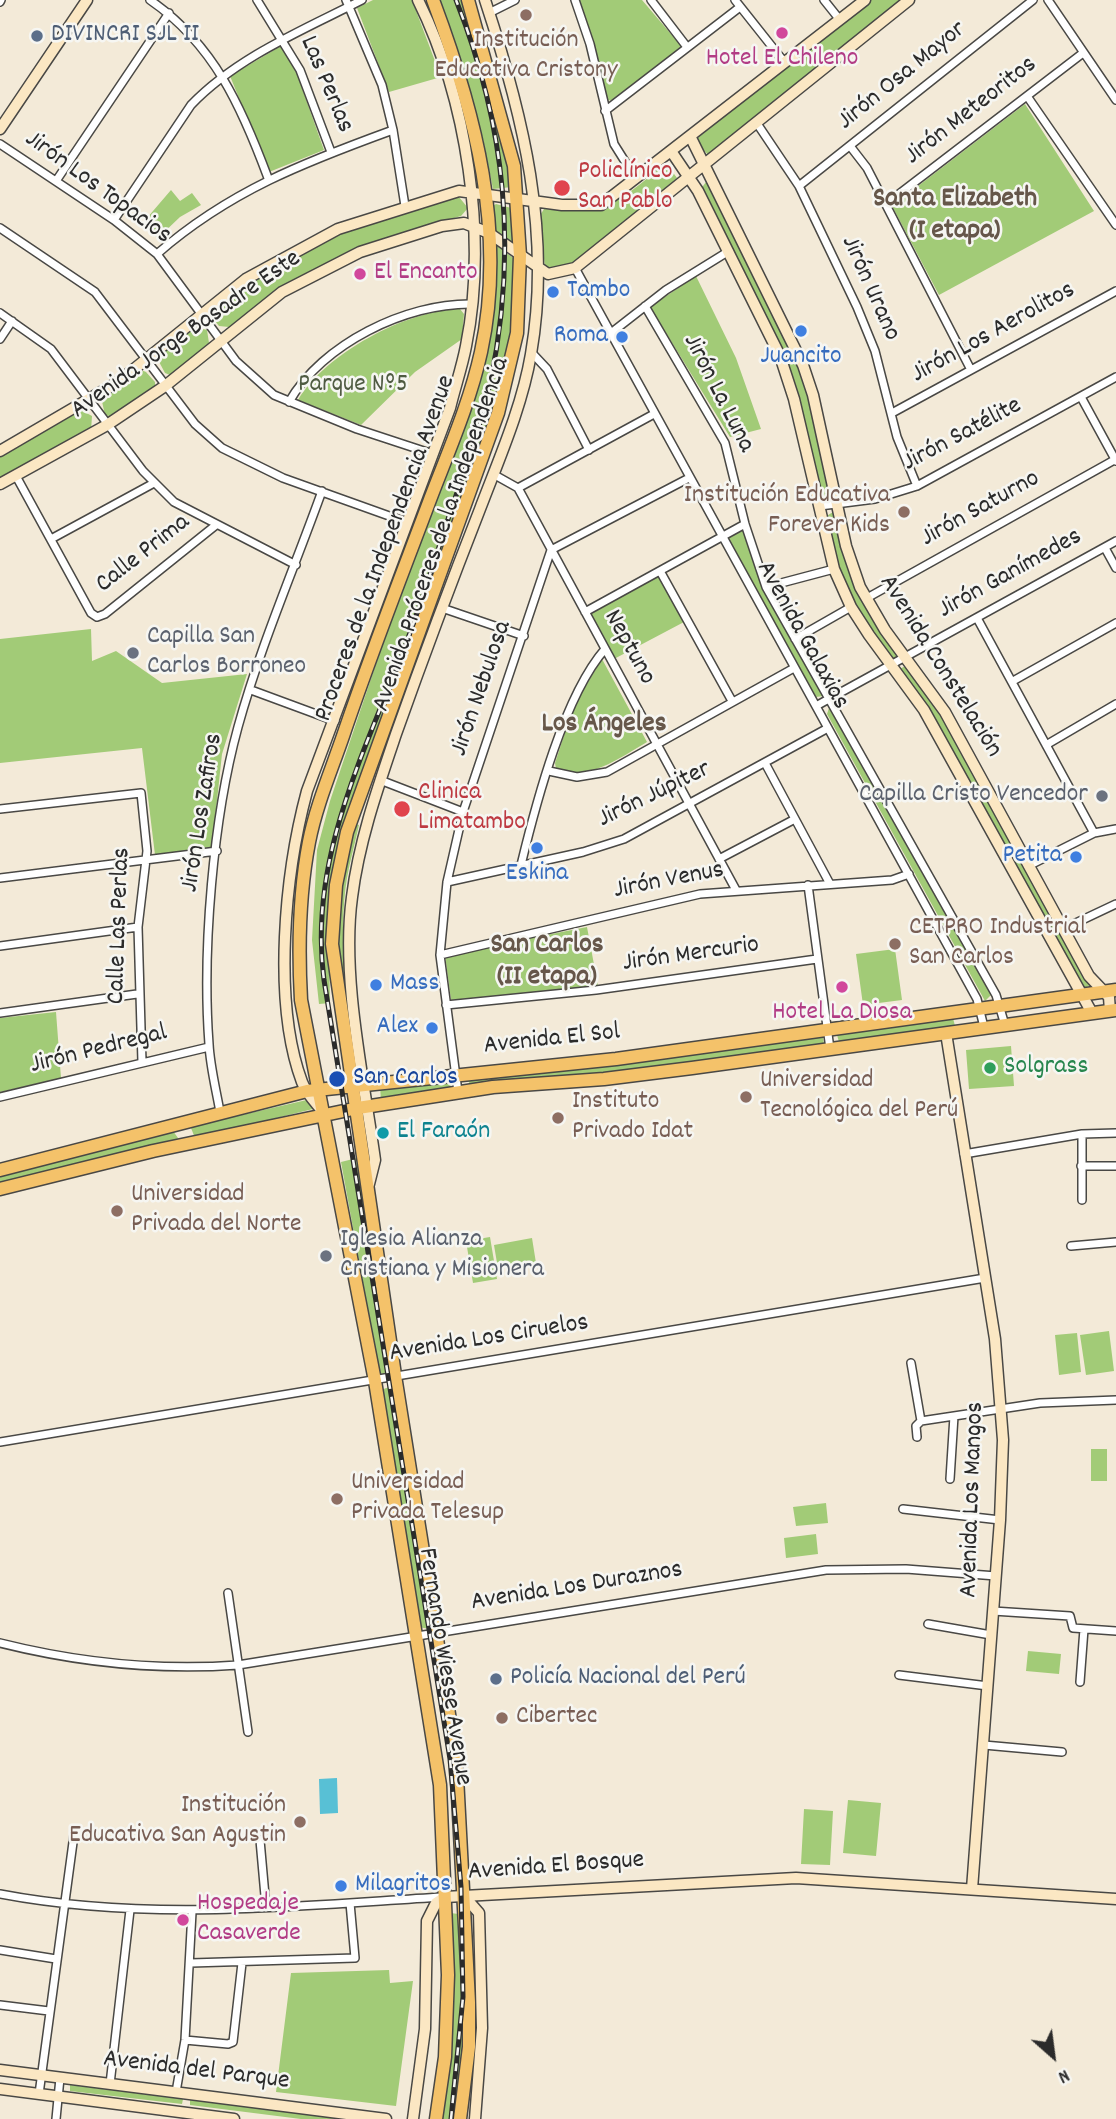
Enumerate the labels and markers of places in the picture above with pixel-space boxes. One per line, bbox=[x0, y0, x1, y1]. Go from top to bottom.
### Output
marker: Institución Educativa Cristony bbox=[518, 7, 534, 23]
place label: DIVINCRI SJL II bbox=[51, 20, 199, 52]
marker: Hotel El Chileno bbox=[774, 25, 790, 41]
place label: Institución Educativa Cristony bbox=[434, 26, 618, 88]
marker: DIVINCRI SJL II bbox=[29, 28, 45, 44]
place label: Hotel El Chileno bbox=[706, 44, 858, 76]
place label: Policlínico San Pablo bbox=[578, 157, 673, 218]
marker: Policlínico San Pablo bbox=[552, 178, 572, 198]
place label: El Encanto bbox=[374, 258, 478, 290]
marker: El Encanto bbox=[352, 266, 368, 282]
place label: Tambo bbox=[567, 276, 630, 308]
marker: Tambo bbox=[545, 284, 561, 300]
place label: Roma bbox=[554, 321, 608, 353]
marker: Juancito bbox=[793, 323, 809, 339]
marker: Roma bbox=[614, 329, 630, 345]
place label: Juancito bbox=[760, 342, 842, 374]
place label: Institución Educativa Forever Kids bbox=[684, 481, 890, 542]
marker: Institución Educativa Forever Kids bbox=[896, 504, 912, 520]
place label: Capilla San Carlos Borroneo bbox=[147, 622, 306, 684]
marker: Capilla San Carlos Borroneo bbox=[125, 645, 141, 661]
place label: Clinica Limatambo bbox=[418, 778, 526, 840]
place label: Capilla Cristo Vencedor bbox=[859, 780, 1088, 812]
marker: Capilla Cristo Vencedor bbox=[1094, 788, 1110, 804]
marker: Clinica Limatambo bbox=[392, 799, 412, 819]
marker: Eskina bbox=[529, 840, 545, 856]
place label: Petita bbox=[1003, 841, 1062, 873]
marker: Petita bbox=[1068, 849, 1084, 865]
place label: Eskina bbox=[506, 859, 568, 891]
place label: CETPRO Industrial San Carlos bbox=[909, 913, 1086, 974]
marker: CETPRO Industrial San Carlos bbox=[887, 936, 903, 952]
place label: Mass bbox=[390, 969, 439, 1001]
marker: Mass bbox=[368, 977, 384, 993]
marker: Hotel La Diosa bbox=[834, 979, 850, 995]
place label: Hotel La Diosa bbox=[772, 998, 912, 1030]
place label: Alex bbox=[377, 1012, 418, 1044]
marker: Alex bbox=[424, 1020, 440, 1036]
place label: Solgrass bbox=[1004, 1052, 1088, 1084]
marker: Solgrass bbox=[982, 1060, 998, 1076]
place label: San Carlos bbox=[353, 1063, 458, 1095]
place label: Universidad Tecnológica del Perú bbox=[760, 1066, 958, 1128]
marker: San Carlos bbox=[327, 1069, 347, 1089]
place label: Instituto Privado Idat bbox=[572, 1087, 693, 1148]
marker: Universidad Tecnológica del Perú bbox=[738, 1089, 754, 1105]
marker: Instituto Privado Idat bbox=[550, 1110, 566, 1126]
place label: El Faraón bbox=[397, 1117, 490, 1149]
marker: El Faraón bbox=[375, 1125, 391, 1141]
place label: Universidad Privada del Norte bbox=[131, 1180, 301, 1242]
marker: Universidad Privada del Norte bbox=[109, 1203, 125, 1219]
place label: Iglesia Alianza Cristiana y Misionera bbox=[340, 1225, 544, 1286]
marker: Iglesia Alianza Cristiana y Misionera bbox=[318, 1248, 334, 1264]
place label: Universidad Privada Telesup bbox=[351, 1468, 504, 1530]
marker: Universidad Privada Telesup bbox=[329, 1491, 345, 1507]
place label: Policía Nacional del Perú bbox=[510, 1663, 746, 1695]
marker: Policía Nacional del Perú bbox=[488, 1671, 504, 1687]
place label: Cibertec bbox=[516, 1702, 597, 1734]
marker: Cibertec bbox=[494, 1710, 510, 1726]
place label: Institución Educativa San Agustin bbox=[69, 1791, 286, 1853]
marker: Institución Educativa San Agustin bbox=[292, 1814, 308, 1830]
place label: Milagritos bbox=[355, 1870, 451, 1902]
marker: Milagritos bbox=[333, 1878, 349, 1894]
place label: Hospedaje Casaverde bbox=[197, 1889, 301, 1951]
marker: Hospedaje Casaverde bbox=[175, 1912, 191, 1928]

